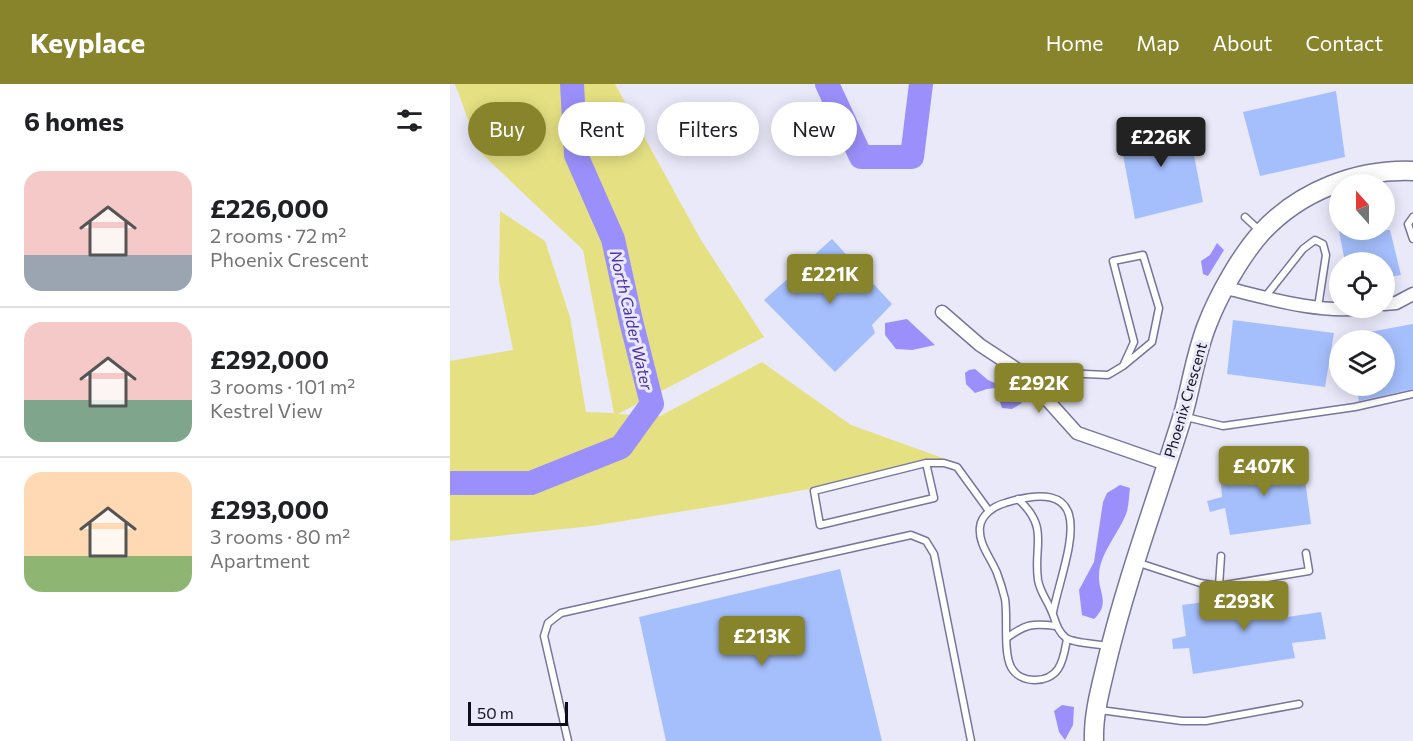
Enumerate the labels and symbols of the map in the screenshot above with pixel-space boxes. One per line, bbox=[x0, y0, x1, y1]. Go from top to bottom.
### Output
pin: £226K bbox=[1119, 117, 1203, 168]
north arrow bbox=[1329, 174, 1395, 240]
water label: North Calder Water bbox=[607, 248, 657, 392]
pin: £221K bbox=[788, 254, 872, 305]
street label: Phoenix Crescent bbox=[1160, 340, 1210, 460]
pin: £292K bbox=[997, 363, 1081, 414]
pin: £407K bbox=[1222, 446, 1306, 497]
pin: £293K bbox=[1202, 581, 1286, 632]
pin: £213K bbox=[720, 616, 804, 667]
scale bar bbox=[468, 699, 568, 726]

